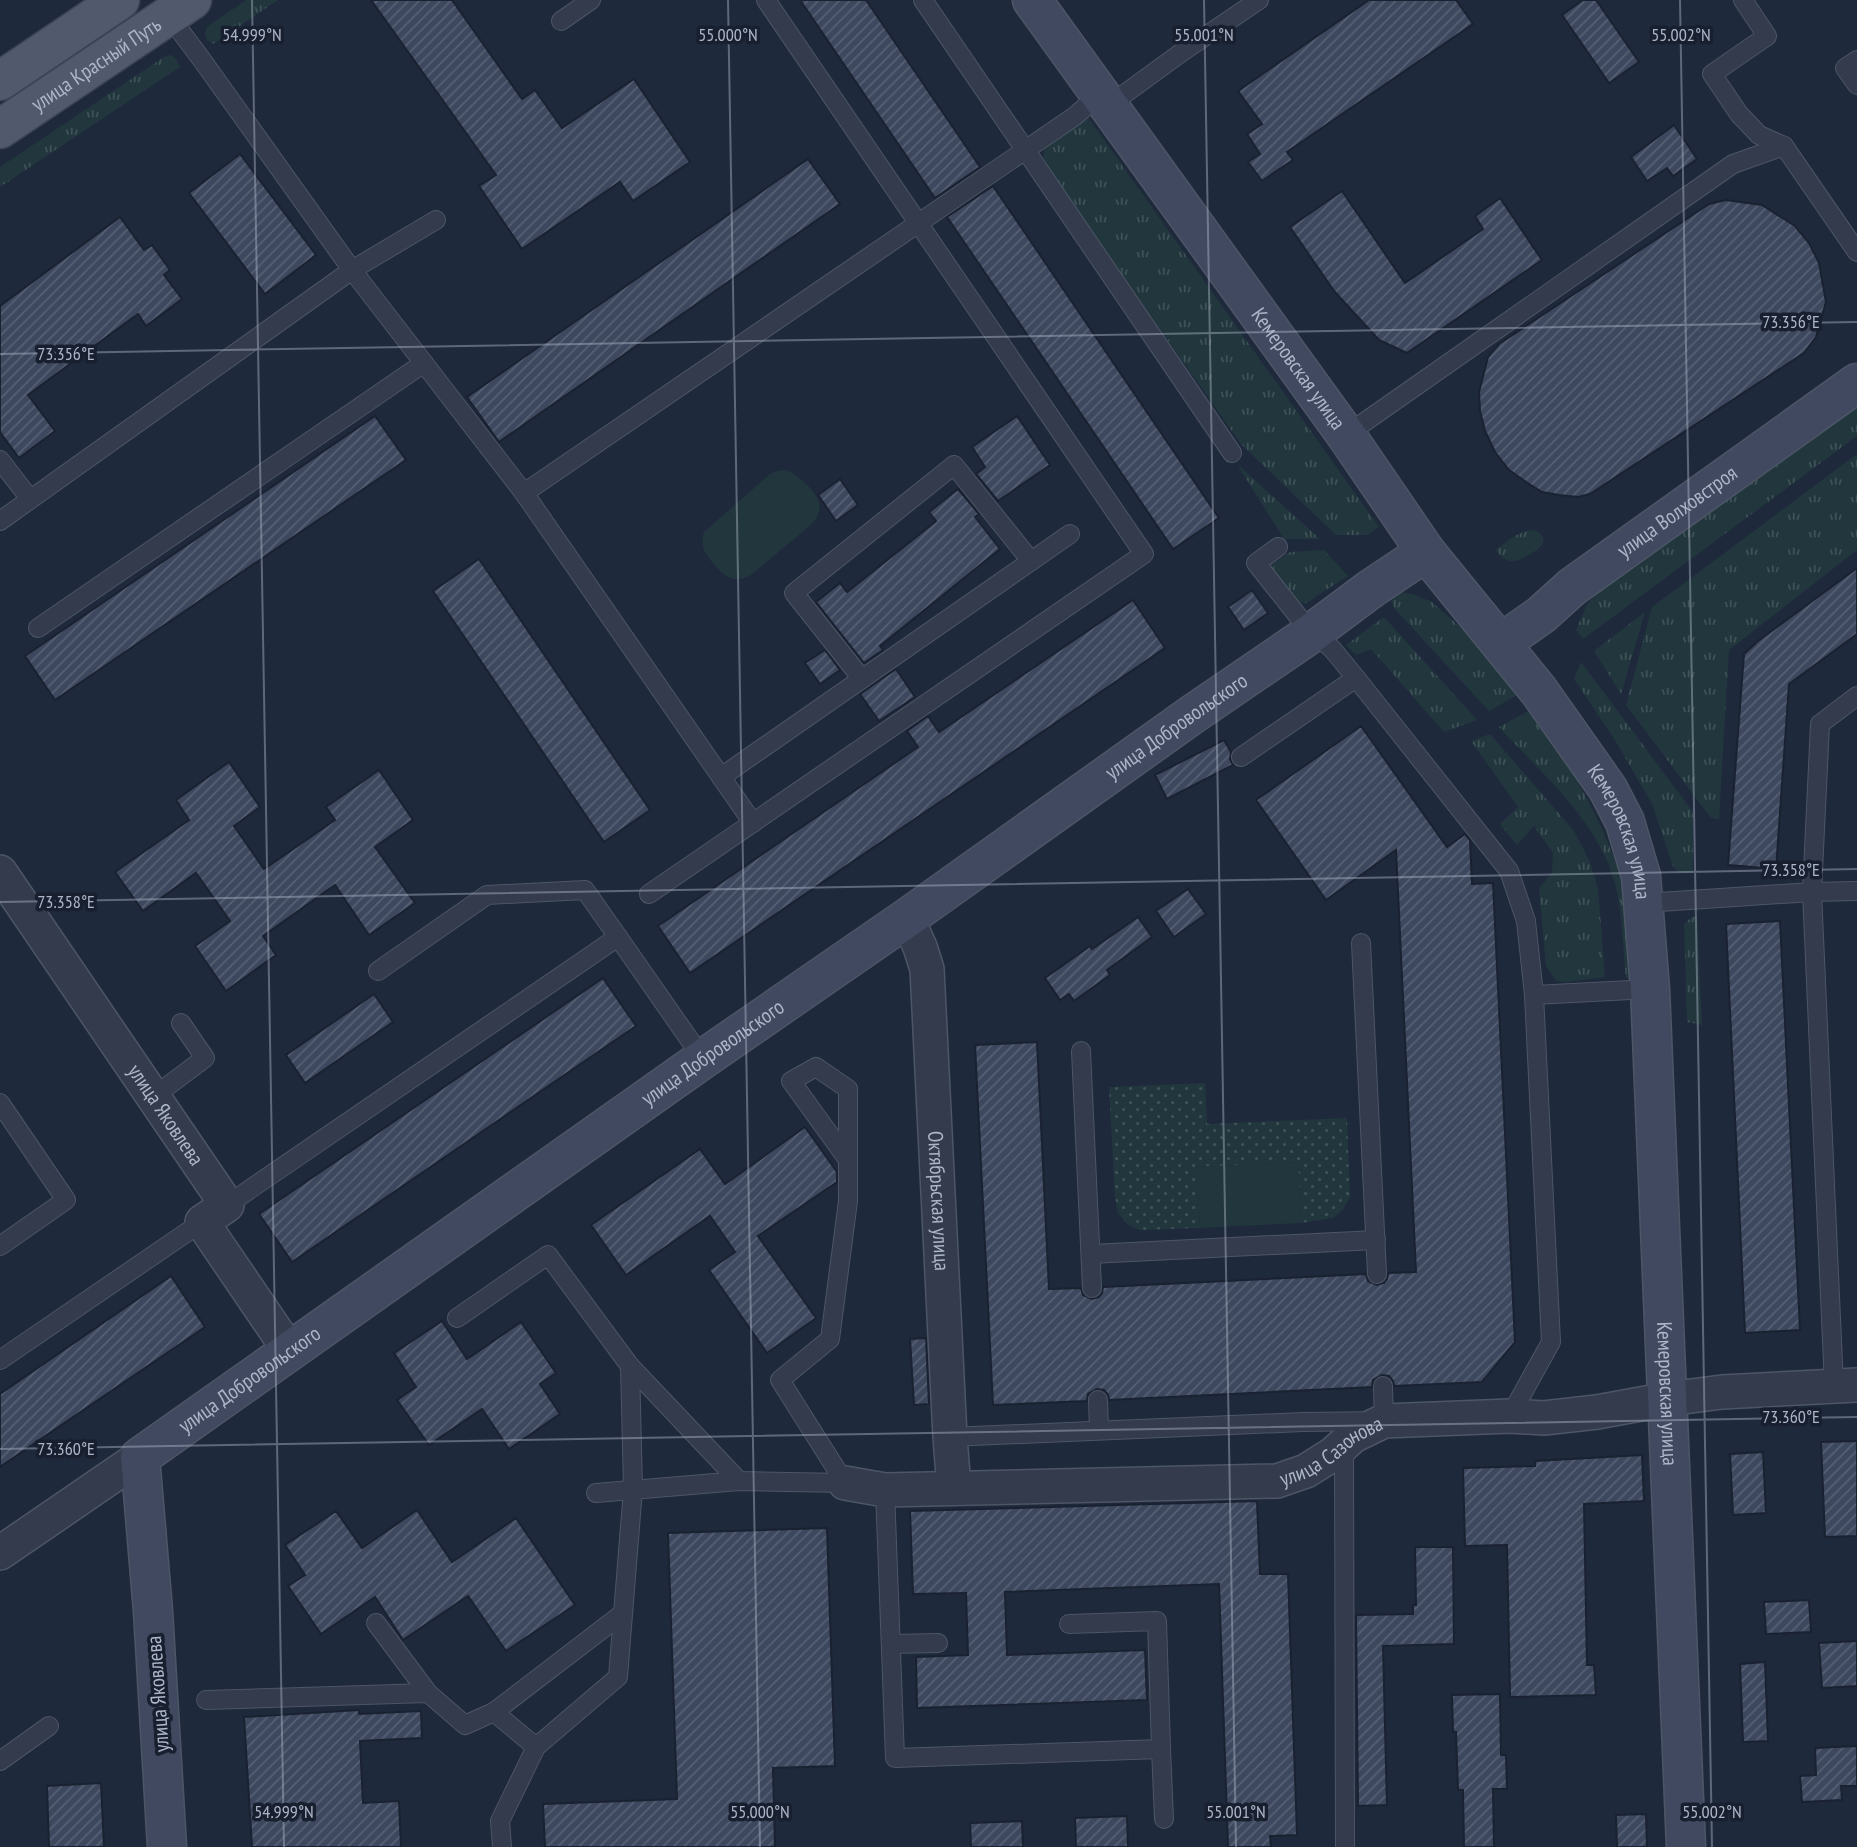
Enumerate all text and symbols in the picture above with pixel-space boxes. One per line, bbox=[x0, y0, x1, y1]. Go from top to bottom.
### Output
street label: улица Красный Путь bbox=[26, 11, 166, 117]
text: 54.999°N bbox=[222, 23, 282, 46]
text: 55.000°N bbox=[698, 23, 758, 46]
text: 55.001°N bbox=[1174, 23, 1234, 46]
text: 55.002°N bbox=[1651, 23, 1711, 46]
street label: Кемеровская улица bbox=[1246, 302, 1352, 435]
text: 73.356°E bbox=[1762, 310, 1820, 333]
text: 73.356°E bbox=[37, 342, 95, 365]
street label: улица Волховстроя bbox=[1612, 459, 1742, 563]
street label: улица Добровольского bbox=[1100, 667, 1253, 785]
street label: Кемеровская улица bbox=[1582, 759, 1657, 900]
text: 73.358°E bbox=[1762, 858, 1820, 881]
text: 73.358°E bbox=[37, 890, 95, 913]
street label: улица Добровольского bbox=[636, 993, 789, 1111]
street label: улица Яковлева bbox=[122, 1059, 210, 1171]
street label: Октябрьская улица bbox=[922, 1130, 956, 1271]
street label: улица Добровольского bbox=[173, 1320, 326, 1439]
street label: Кемеровская улица bbox=[1651, 1321, 1684, 1466]
text: 73.360°E bbox=[1762, 1405, 1820, 1428]
street label: улица Сазонова bbox=[1276, 1410, 1387, 1492]
text: 73.360°E bbox=[37, 1437, 95, 1460]
street label: улица Яковлева bbox=[140, 1635, 175, 1753]
text: 54.999°N bbox=[254, 1800, 314, 1823]
text: 55.000°N bbox=[730, 1800, 790, 1823]
text: 55.001°N bbox=[1206, 1800, 1266, 1823]
text: 55.002°N bbox=[1682, 1800, 1742, 1823]

